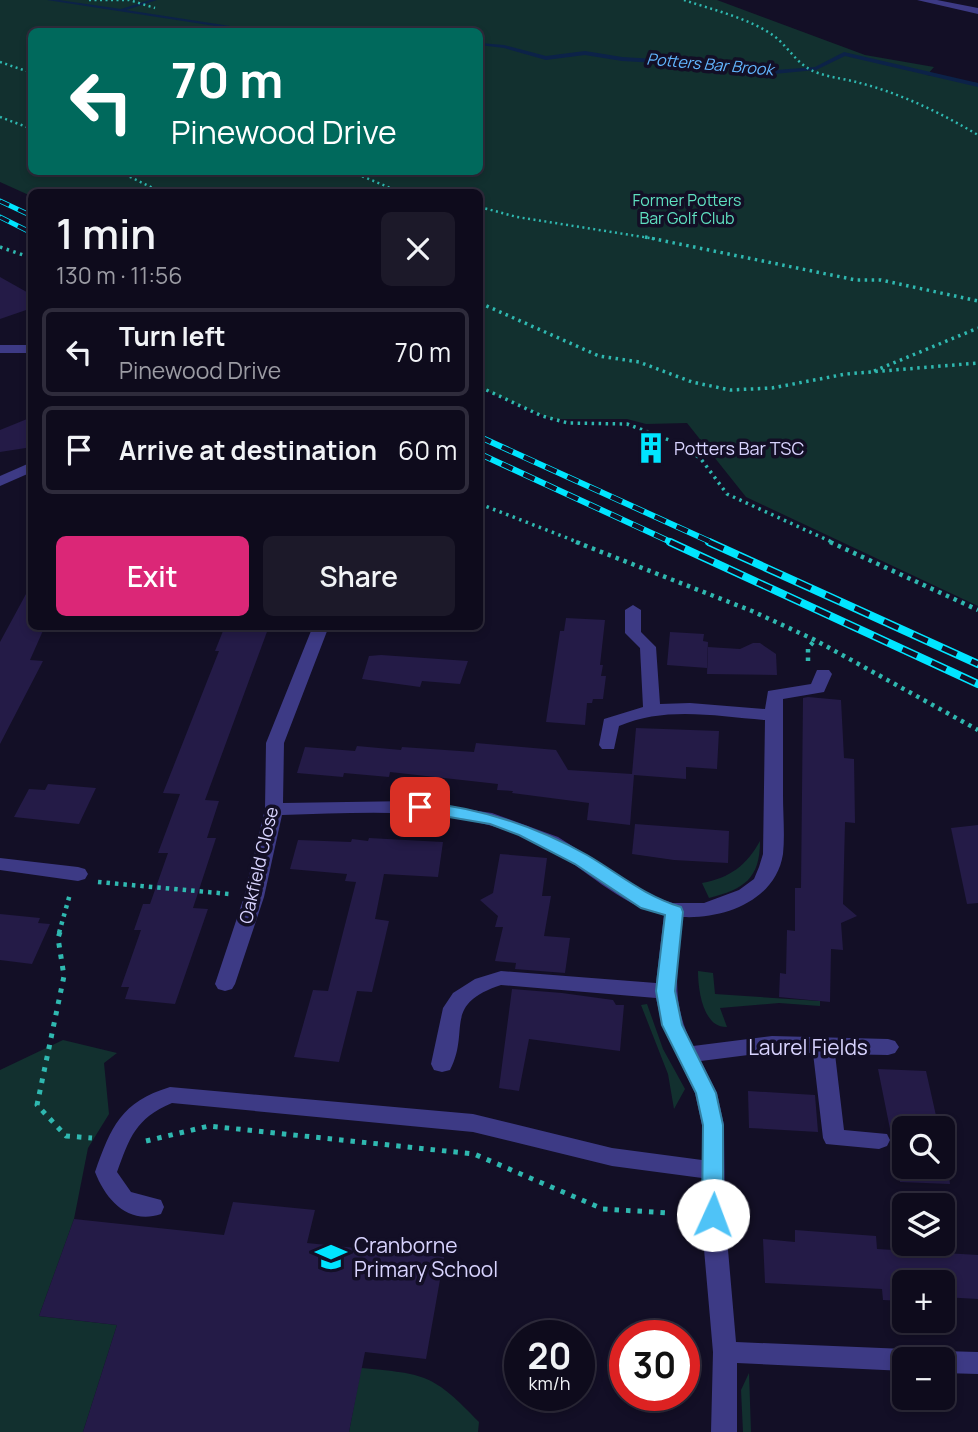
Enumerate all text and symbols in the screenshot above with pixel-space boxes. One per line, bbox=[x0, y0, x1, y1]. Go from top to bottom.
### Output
text: 70 m bbox=[171, 46, 283, 113]
water label: Potters Bar Brook bbox=[646, 47, 776, 81]
icon: left bbox=[56, 56, 147, 147]
text: Pinewood Drive bbox=[171, 110, 397, 154]
park label: Former Potters Bar Golf Club bbox=[632, 189, 742, 229]
text: 1 min bbox=[56, 204, 156, 262]
button: close bbox=[381, 212, 455, 286]
text: 130 m · 11:56 bbox=[56, 259, 183, 291]
text: Turn left bbox=[119, 318, 226, 354]
icon: left bbox=[60, 333, 98, 371]
text: 70 m bbox=[395, 334, 451, 370]
text: Pinewood Drive bbox=[119, 354, 281, 386]
icon: arrive bbox=[60, 431, 98, 469]
building icon: Potters Bar TSC bbox=[634, 431, 668, 465]
text: Arrive at destination bbox=[119, 432, 377, 468]
text: 60 m bbox=[398, 432, 457, 468]
place label: Potters Bar TSC bbox=[674, 436, 804, 460]
button: Exit bbox=[56, 536, 249, 616]
button: Share bbox=[263, 536, 455, 616]
pin bbox=[390, 777, 450, 837]
icon: arrive bbox=[401, 788, 439, 826]
street label: Oakfield Close bbox=[233, 804, 283, 926]
street label: Laurel Fields bbox=[748, 1033, 868, 1061]
map controls bbox=[892, 1116, 955, 1410]
button: search bbox=[892, 1116, 955, 1179]
position arrow bbox=[676, 1178, 750, 1252]
button: layers bbox=[892, 1193, 955, 1256]
place label: Cranborne Primary School bbox=[354, 1231, 498, 1283]
school or university icon: Cranborne Primary School bbox=[314, 1240, 348, 1274]
button: + bbox=[892, 1270, 955, 1333]
speed limit sign: 30 bbox=[609, 1320, 700, 1411]
text: 20 bbox=[528, 1332, 571, 1380]
button: − bbox=[892, 1347, 955, 1410]
text: km/h bbox=[529, 1371, 570, 1395]

